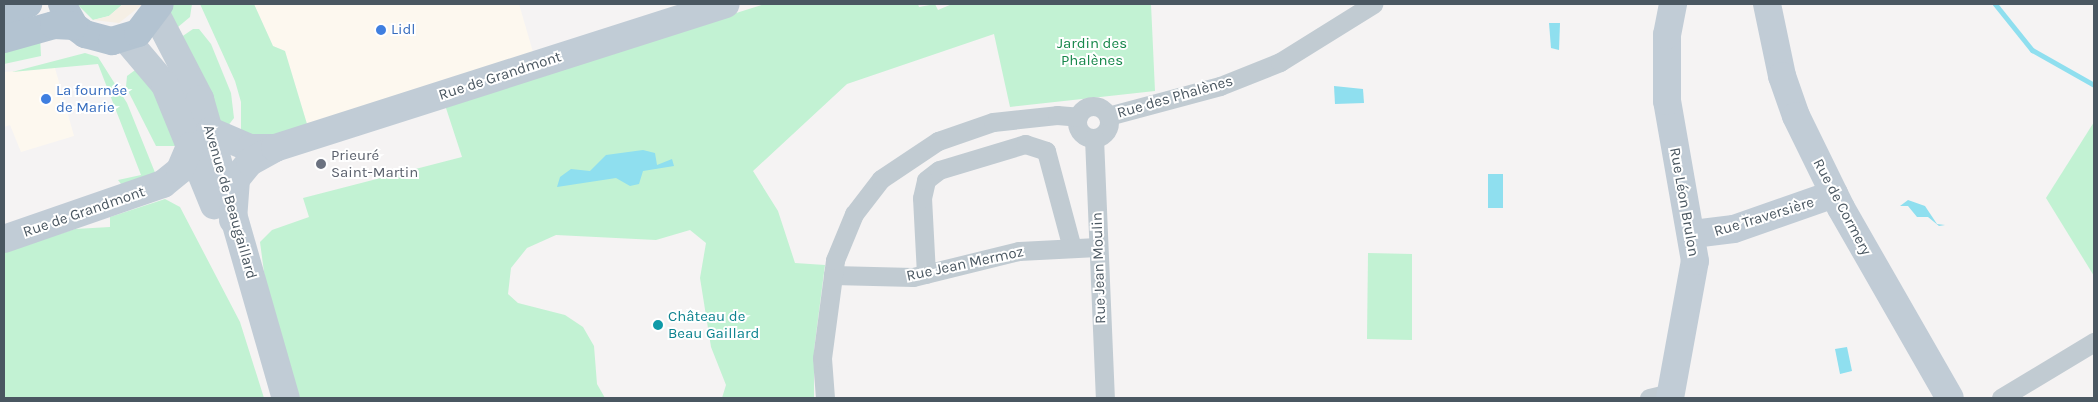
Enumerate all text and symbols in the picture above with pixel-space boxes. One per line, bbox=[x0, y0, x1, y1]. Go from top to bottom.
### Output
place label: Lidl bbox=[391, 21, 416, 39]
marker: Lidl bbox=[375, 24, 387, 36]
park label: Jardin des Phalènes bbox=[1057, 34, 1127, 69]
street label: Rue de Grandmont bbox=[436, 48, 564, 104]
street label: Rue des Phalènes bbox=[1115, 72, 1235, 122]
place label: La fournée de Marie bbox=[56, 81, 127, 116]
marker: La fournée de Marie bbox=[40, 93, 52, 105]
street label: Avenue de Beaugaillard bbox=[199, 123, 261, 281]
place label: Prieuré Saint-Martin bbox=[331, 146, 418, 181]
street label: Rue Léon Brulon bbox=[1666, 146, 1702, 258]
street label: Rue de Cormery bbox=[1809, 156, 1875, 258]
marker: Prieuré Saint-Martin bbox=[315, 158, 327, 170]
street label: Rue de Grandmont bbox=[21, 183, 147, 241]
street label: Rue Traversière bbox=[1712, 193, 1816, 241]
street label: Rue Jean Moulin bbox=[1088, 212, 1110, 324]
street label: Rue Jean Mermoz bbox=[905, 243, 1025, 285]
place label: Château de Beau Gaillard bbox=[668, 307, 759, 342]
marker: Château de Beau Gaillard bbox=[652, 319, 664, 331]

